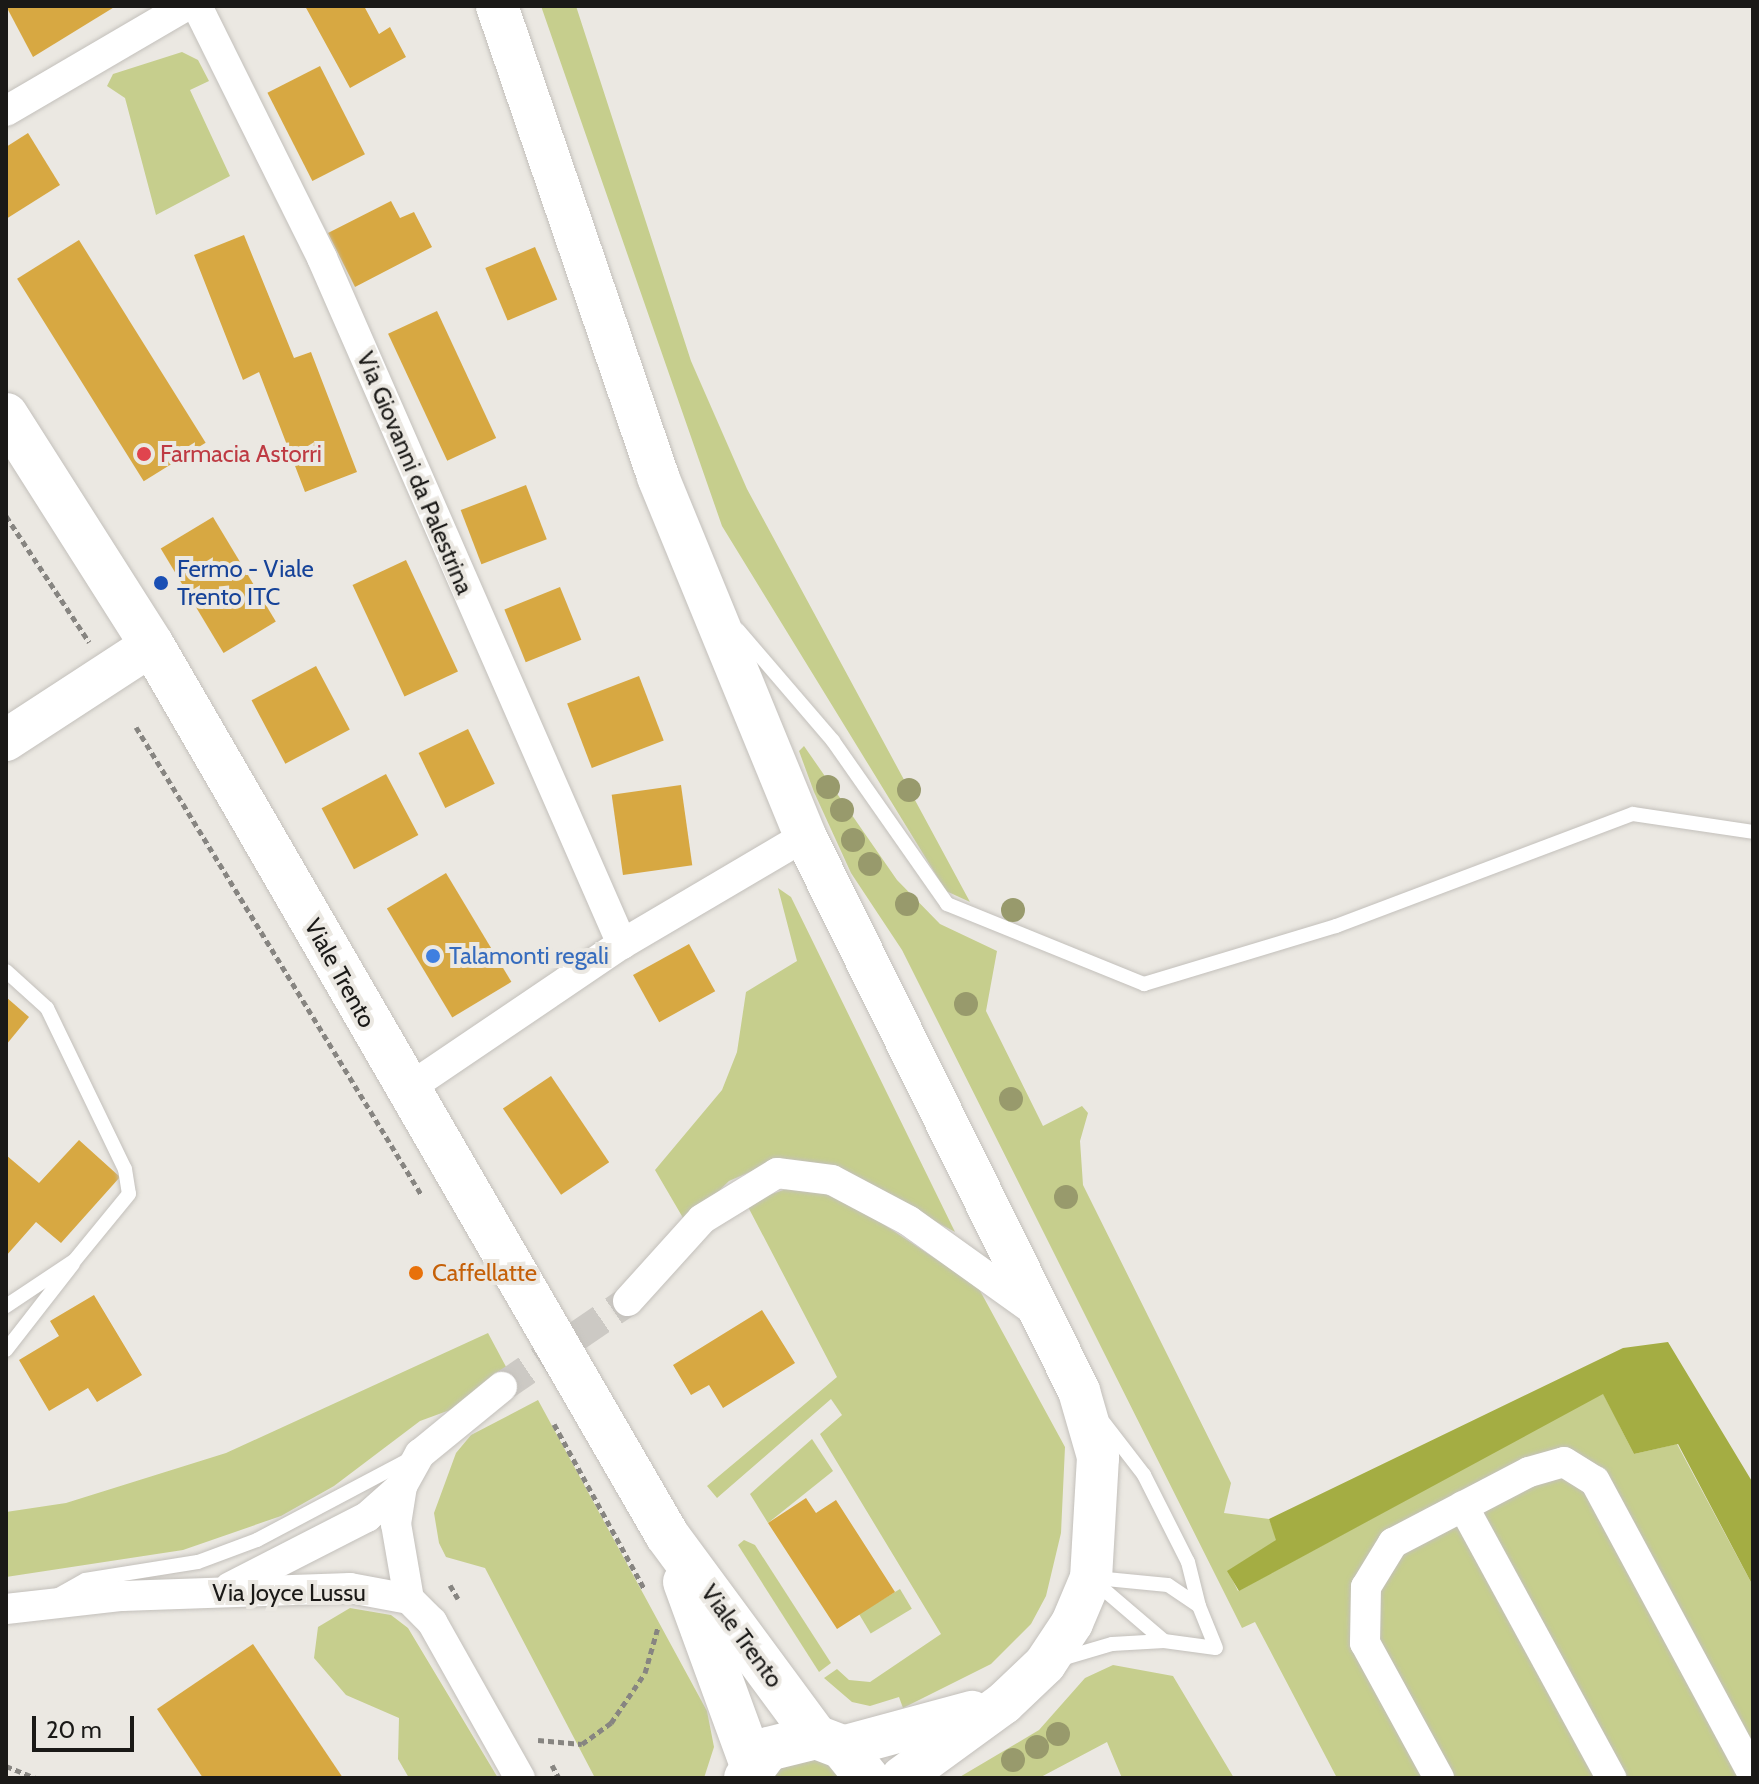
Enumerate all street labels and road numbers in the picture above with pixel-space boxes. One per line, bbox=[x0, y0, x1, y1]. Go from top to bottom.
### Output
street label: Via Giovanni da Palestrina bbox=[351, 347, 479, 599]
street label: Viale Trento bbox=[298, 913, 382, 1033]
street label: Via Joyce Lussu bbox=[212, 1579, 366, 1607]
street label: Viale Trento bbox=[695, 1579, 789, 1693]

